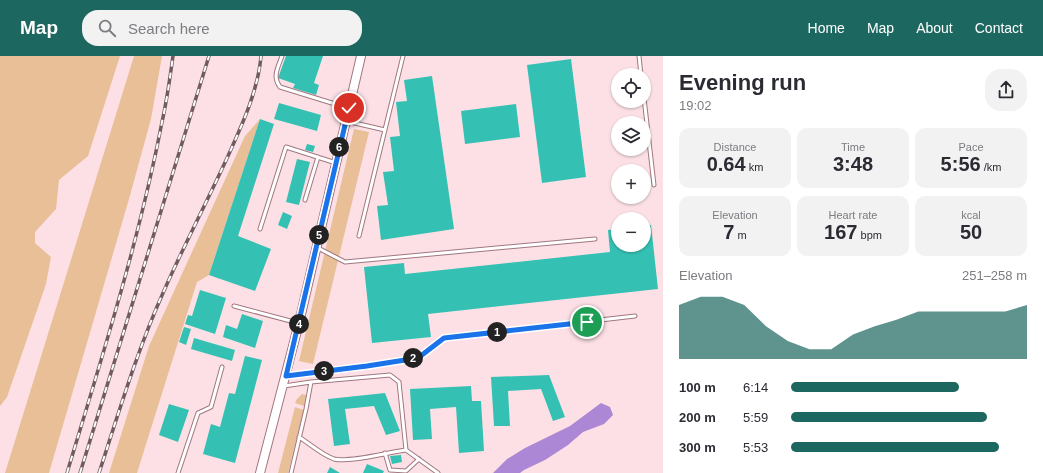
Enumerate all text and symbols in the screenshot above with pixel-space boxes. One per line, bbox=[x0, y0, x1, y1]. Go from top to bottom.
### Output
search box bbox=[82, 10, 362, 46]
text: Map bbox=[20, 17, 58, 38]
icon: search bbox=[96, 17, 118, 39]
text: Search here bbox=[128, 20, 210, 37]
text: Home bbox=[808, 20, 845, 36]
text: Map bbox=[867, 20, 894, 36]
text: About bbox=[916, 20, 953, 36]
text: Contact bbox=[975, 20, 1023, 36]
map controls bbox=[611, 68, 651, 252]
button: locate bbox=[611, 68, 651, 108]
button: share bbox=[985, 69, 1027, 111]
text: Evening run bbox=[679, 70, 806, 95]
pin bbox=[332, 91, 366, 125]
icon: check bbox=[338, 97, 360, 119]
text: 19:02 bbox=[679, 98, 712, 113]
button: layers bbox=[611, 116, 651, 156]
pin: 6 bbox=[329, 137, 349, 157]
text: 6 bbox=[336, 141, 342, 153]
text: Distance bbox=[714, 141, 756, 153]
text: Time bbox=[841, 141, 865, 153]
text: Pace bbox=[958, 141, 984, 153]
text: 0.64 bbox=[707, 153, 746, 175]
text: 3:48 bbox=[833, 153, 873, 175]
text: 5:56 bbox=[941, 153, 981, 175]
text: km bbox=[746, 161, 763, 173]
text: /km bbox=[981, 161, 1001, 173]
button: + bbox=[611, 164, 651, 204]
text: Elevation bbox=[712, 209, 758, 221]
text: Heart rate bbox=[829, 209, 877, 221]
text: kcal bbox=[961, 209, 981, 221]
button: − bbox=[611, 212, 651, 252]
text: 7 bbox=[723, 221, 734, 243]
text: 167 bbox=[824, 221, 857, 243]
text: 50 bbox=[960, 221, 982, 243]
pin: 5 bbox=[309, 225, 329, 245]
text: 5 bbox=[316, 229, 322, 241]
text: m bbox=[734, 229, 747, 241]
text: bpm bbox=[857, 229, 882, 241]
text: Elevation bbox=[679, 268, 732, 283]
text: 251–258 m bbox=[962, 268, 1027, 283]
pin bbox=[570, 305, 604, 339]
icon: arrive bbox=[576, 311, 598, 333]
pin: 4 bbox=[289, 314, 309, 334]
text: 4 bbox=[296, 318, 302, 330]
pin: 1 bbox=[487, 322, 507, 342]
text: 1 bbox=[494, 326, 500, 338]
pin: 2 bbox=[403, 348, 423, 368]
text: 2 bbox=[410, 352, 416, 364]
pin: 3 bbox=[314, 361, 334, 381]
text: 3 bbox=[321, 365, 327, 377]
text: 100 m bbox=[679, 380, 716, 395]
text: 6:14 bbox=[743, 380, 768, 395]
text: 200 m bbox=[679, 410, 716, 425]
text: 5:59 bbox=[743, 410, 768, 425]
text: 300 m bbox=[679, 440, 716, 455]
text: 5:53 bbox=[743, 440, 768, 455]

